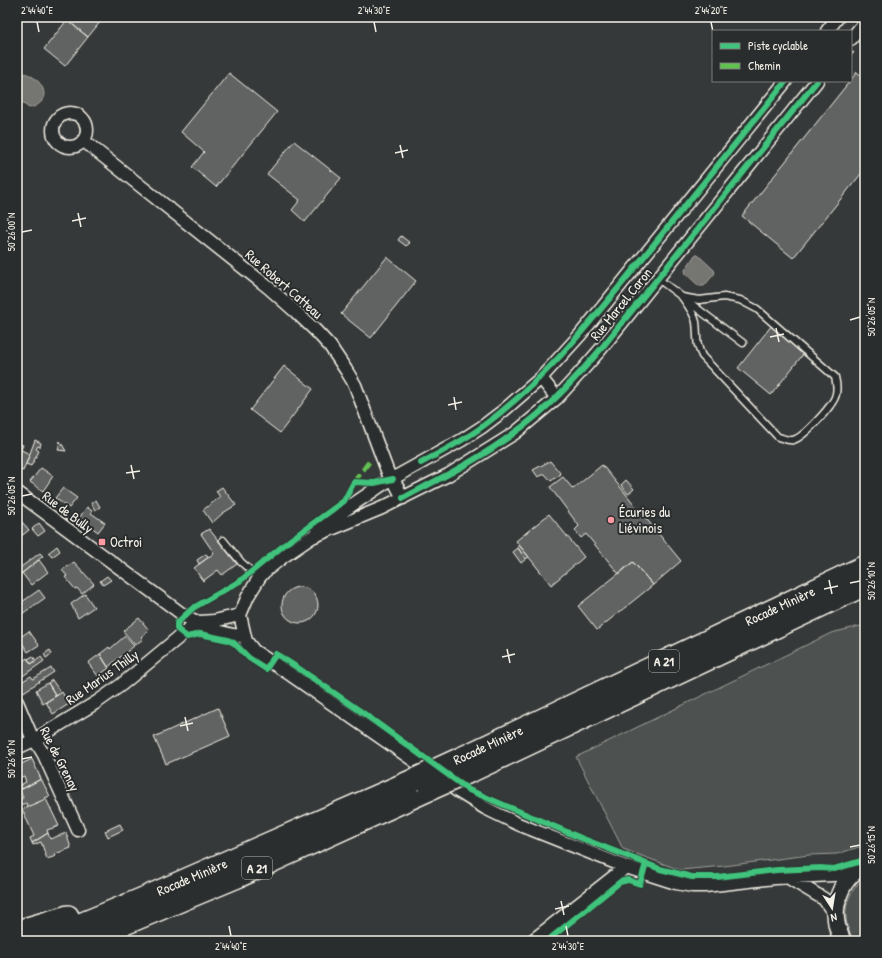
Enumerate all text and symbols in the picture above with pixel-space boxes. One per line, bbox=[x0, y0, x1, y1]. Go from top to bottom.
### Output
text: 2°44'40"E bbox=[21, 4, 53, 17]
text: 2°44'30"E bbox=[358, 4, 391, 17]
text: 2°44'20"E bbox=[695, 4, 728, 17]
legend bbox=[712, 30, 852, 82]
text: Piste cyclable bbox=[748, 37, 808, 54]
text: Chemin bbox=[748, 57, 781, 74]
text: 50°26'00"N bbox=[5, 213, 18, 251]
street label: Rue Robert Catteau bbox=[242, 245, 327, 323]
street label: Rue Marcel Caron bbox=[585, 263, 656, 344]
text: 50°26'05"N bbox=[865, 298, 878, 336]
text: 50°26'05"N bbox=[5, 477, 18, 515]
street label: Rue de Bully bbox=[38, 486, 98, 538]
place label: Écuries du Liévinois bbox=[619, 502, 670, 537]
marker: Écuries du Liévinois bbox=[606, 515, 616, 525]
place label: Octroi bbox=[110, 532, 142, 551]
marker: Octroi bbox=[97, 537, 107, 547]
text: 50°26'10"N bbox=[865, 562, 878, 600]
street label: Rocade Minière bbox=[742, 581, 818, 630]
street label: Rue Marius Thilly bbox=[62, 644, 143, 710]
road number: A 21 bbox=[649, 650, 679, 672]
street label: Rocade Minière bbox=[450, 720, 526, 769]
street label: Rue de Grenay bbox=[35, 723, 85, 795]
text: 50°26'10"N bbox=[5, 740, 18, 778]
text: 50°26'15"N bbox=[865, 826, 878, 864]
street label: Rocade Minière bbox=[154, 853, 230, 900]
road number: A 21 bbox=[242, 857, 272, 879]
north arrow bbox=[812, 888, 852, 928]
text: N bbox=[830, 910, 838, 925]
text: 2°44'40"E bbox=[215, 940, 247, 953]
text: 2°44'30"E bbox=[552, 940, 585, 953]

